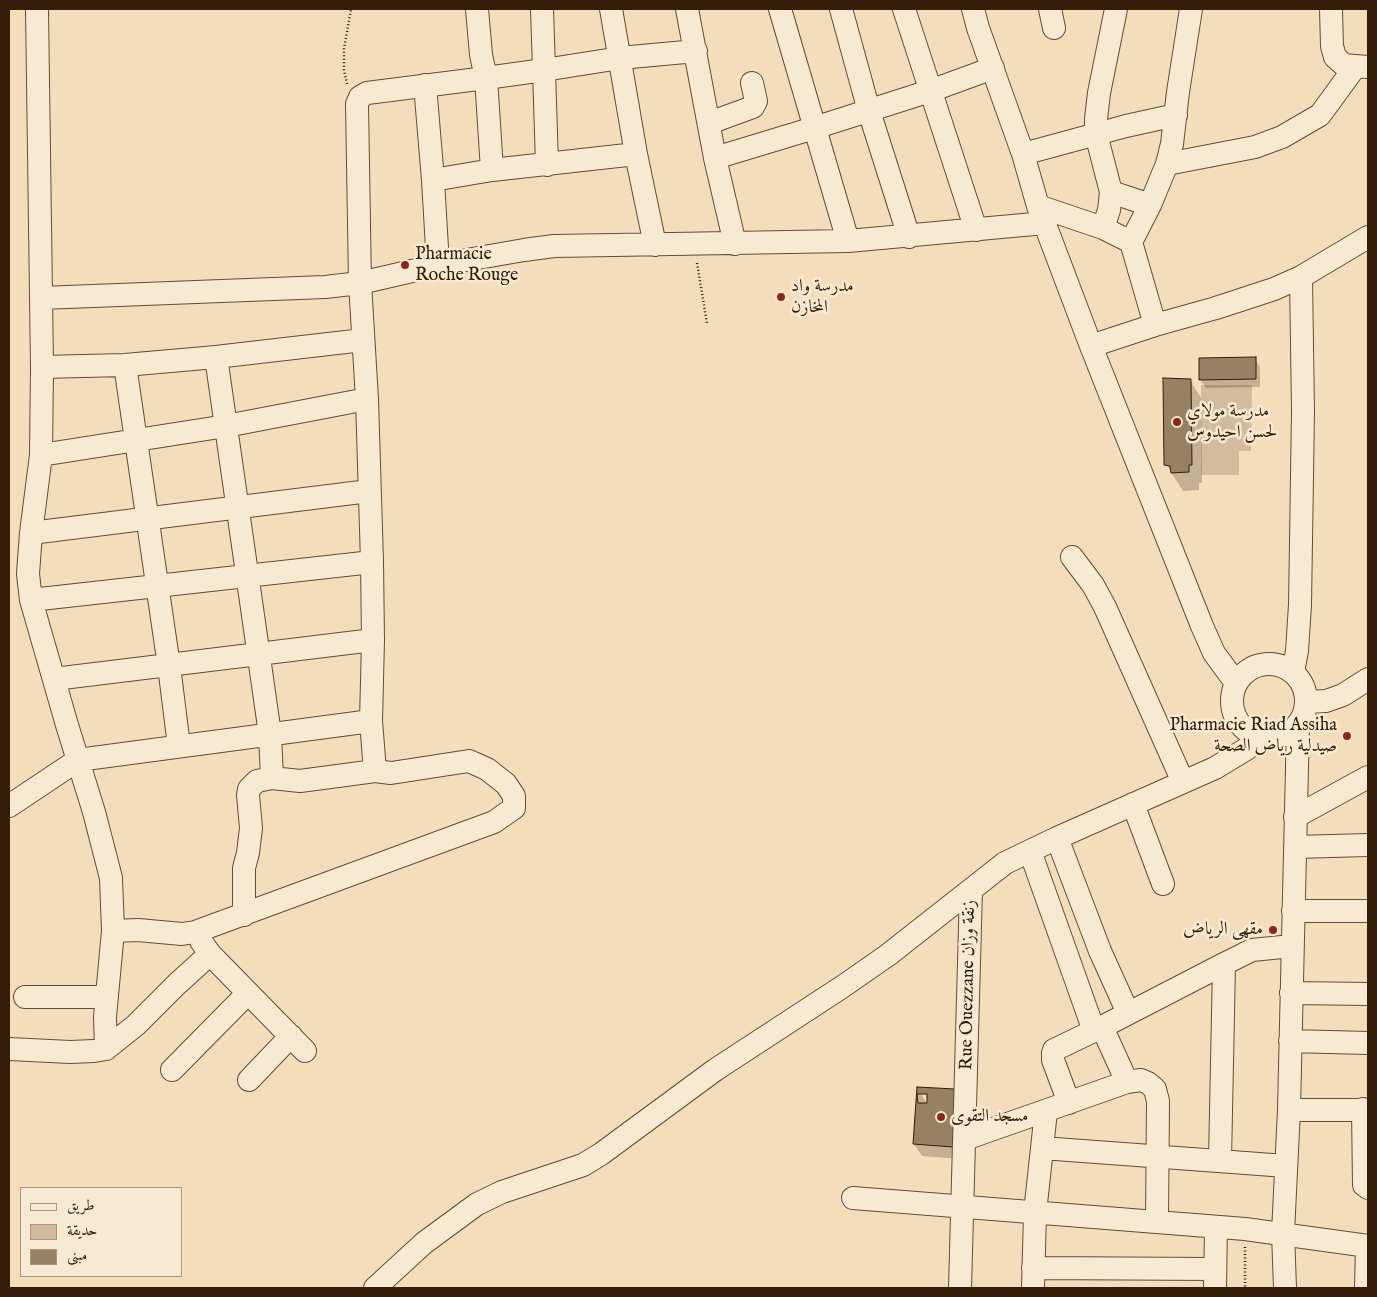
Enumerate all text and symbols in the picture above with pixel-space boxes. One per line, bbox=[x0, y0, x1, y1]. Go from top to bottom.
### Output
place label: Pharmacie Roche Rouge bbox=[415, 244, 518, 286]
marker: Pharmacie Roche Rouge bbox=[399, 259, 411, 271]
place label: مدرسة واد المخازن bbox=[791, 276, 854, 318]
marker: مدرسة واد المخازن bbox=[775, 291, 787, 303]
place label: مدرسة مولاي لحسن احيدوس bbox=[1187, 401, 1277, 444]
marker: مدرسة مولاي لحسن احيدوس bbox=[1171, 416, 1183, 428]
place label: Pharmacie Riad Assiha صيدلية رياض الصحة bbox=[1170, 715, 1337, 758]
marker: Pharmacie Riad Assiha صيدلية رياض الصحة bbox=[1341, 730, 1353, 742]
street label: Rue Ouezzane زنقة وزان bbox=[957, 900, 981, 1070]
place label: مقهى الرياض bbox=[1183, 919, 1263, 941]
marker: مقهى الرياض bbox=[1267, 924, 1279, 936]
place label: مسجد التقوى bbox=[951, 1106, 1028, 1128]
marker: مسجد التقوى bbox=[935, 1111, 947, 1123]
legend bbox=[20, 1187, 182, 1277]
text: طريق bbox=[67, 1196, 94, 1215]
text: حديقة bbox=[67, 1221, 97, 1240]
text: مبنى bbox=[67, 1246, 87, 1265]

